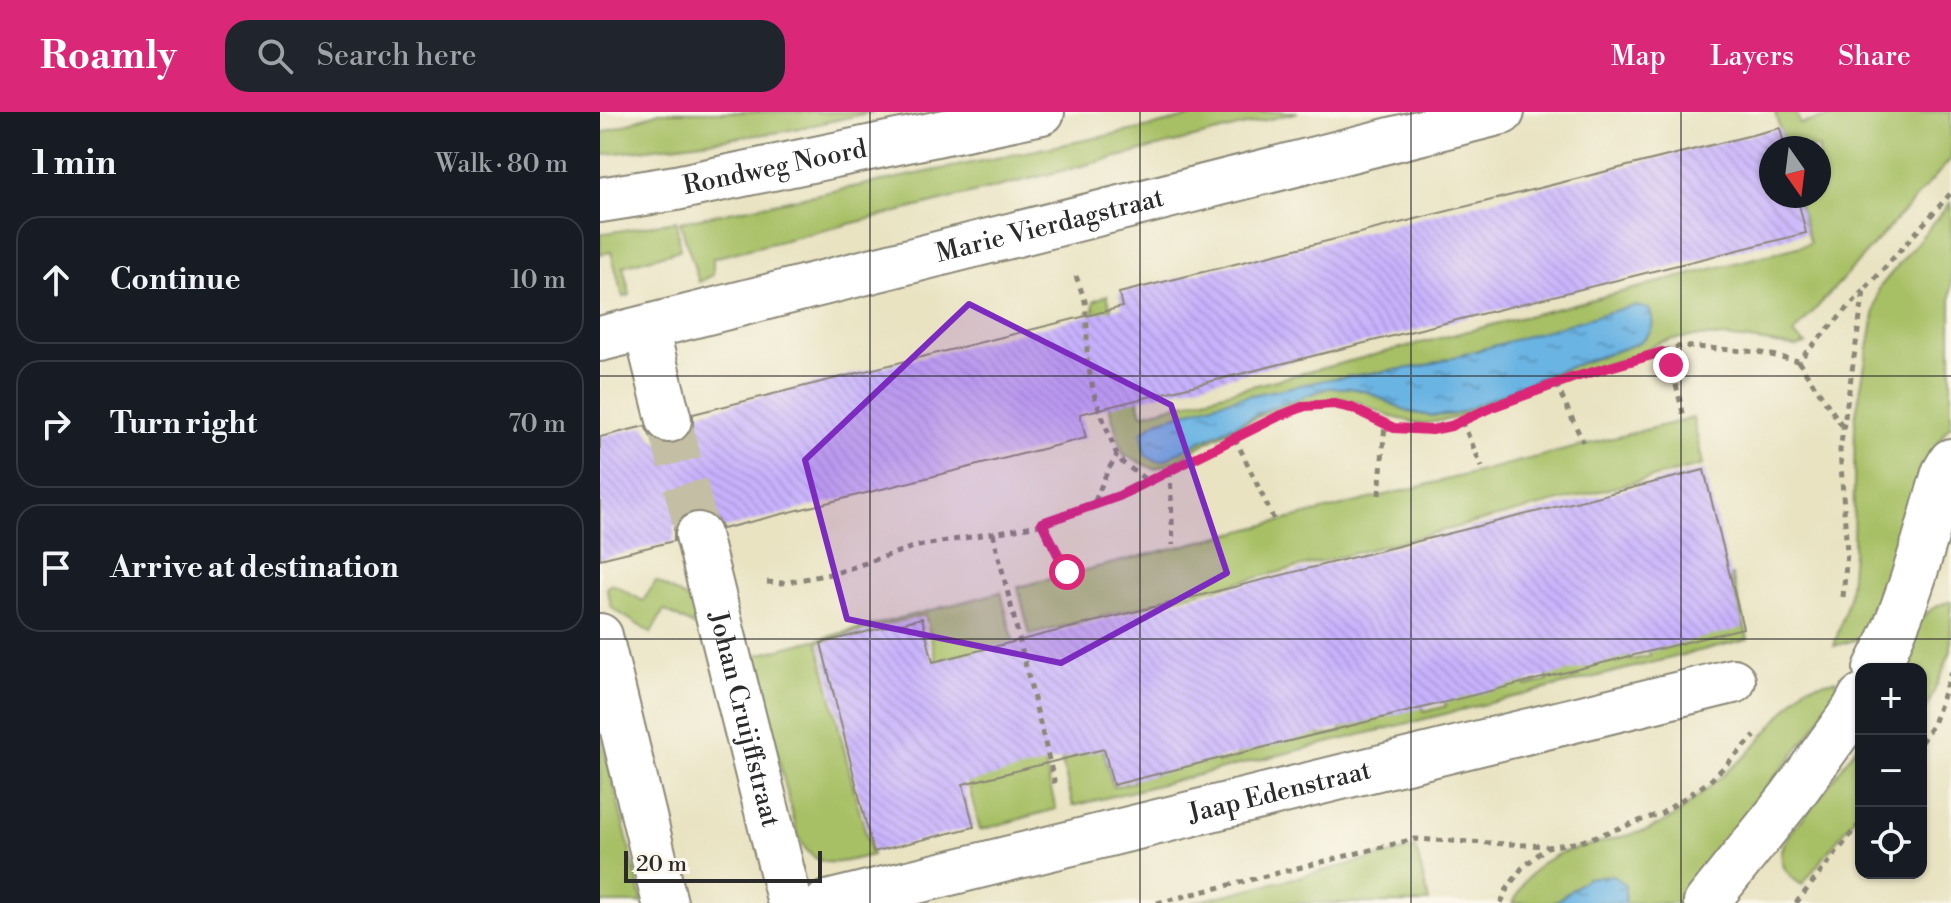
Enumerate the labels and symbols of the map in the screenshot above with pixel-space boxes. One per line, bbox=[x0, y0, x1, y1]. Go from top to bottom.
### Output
street label: Rondweg Noord bbox=[680, 133, 870, 202]
north arrow bbox=[1759, 136, 1831, 208]
street label: Marie Vierdagstraat bbox=[933, 182, 1167, 270]
route end bbox=[1653, 347, 1689, 383]
route start bbox=[1049, 554, 1085, 590]
street label: Johan Cruijffstraat bbox=[702, 607, 786, 830]
street label: Jaap Edenstraat bbox=[1184, 754, 1374, 830]
scale bar bbox=[624, 847, 822, 883]

